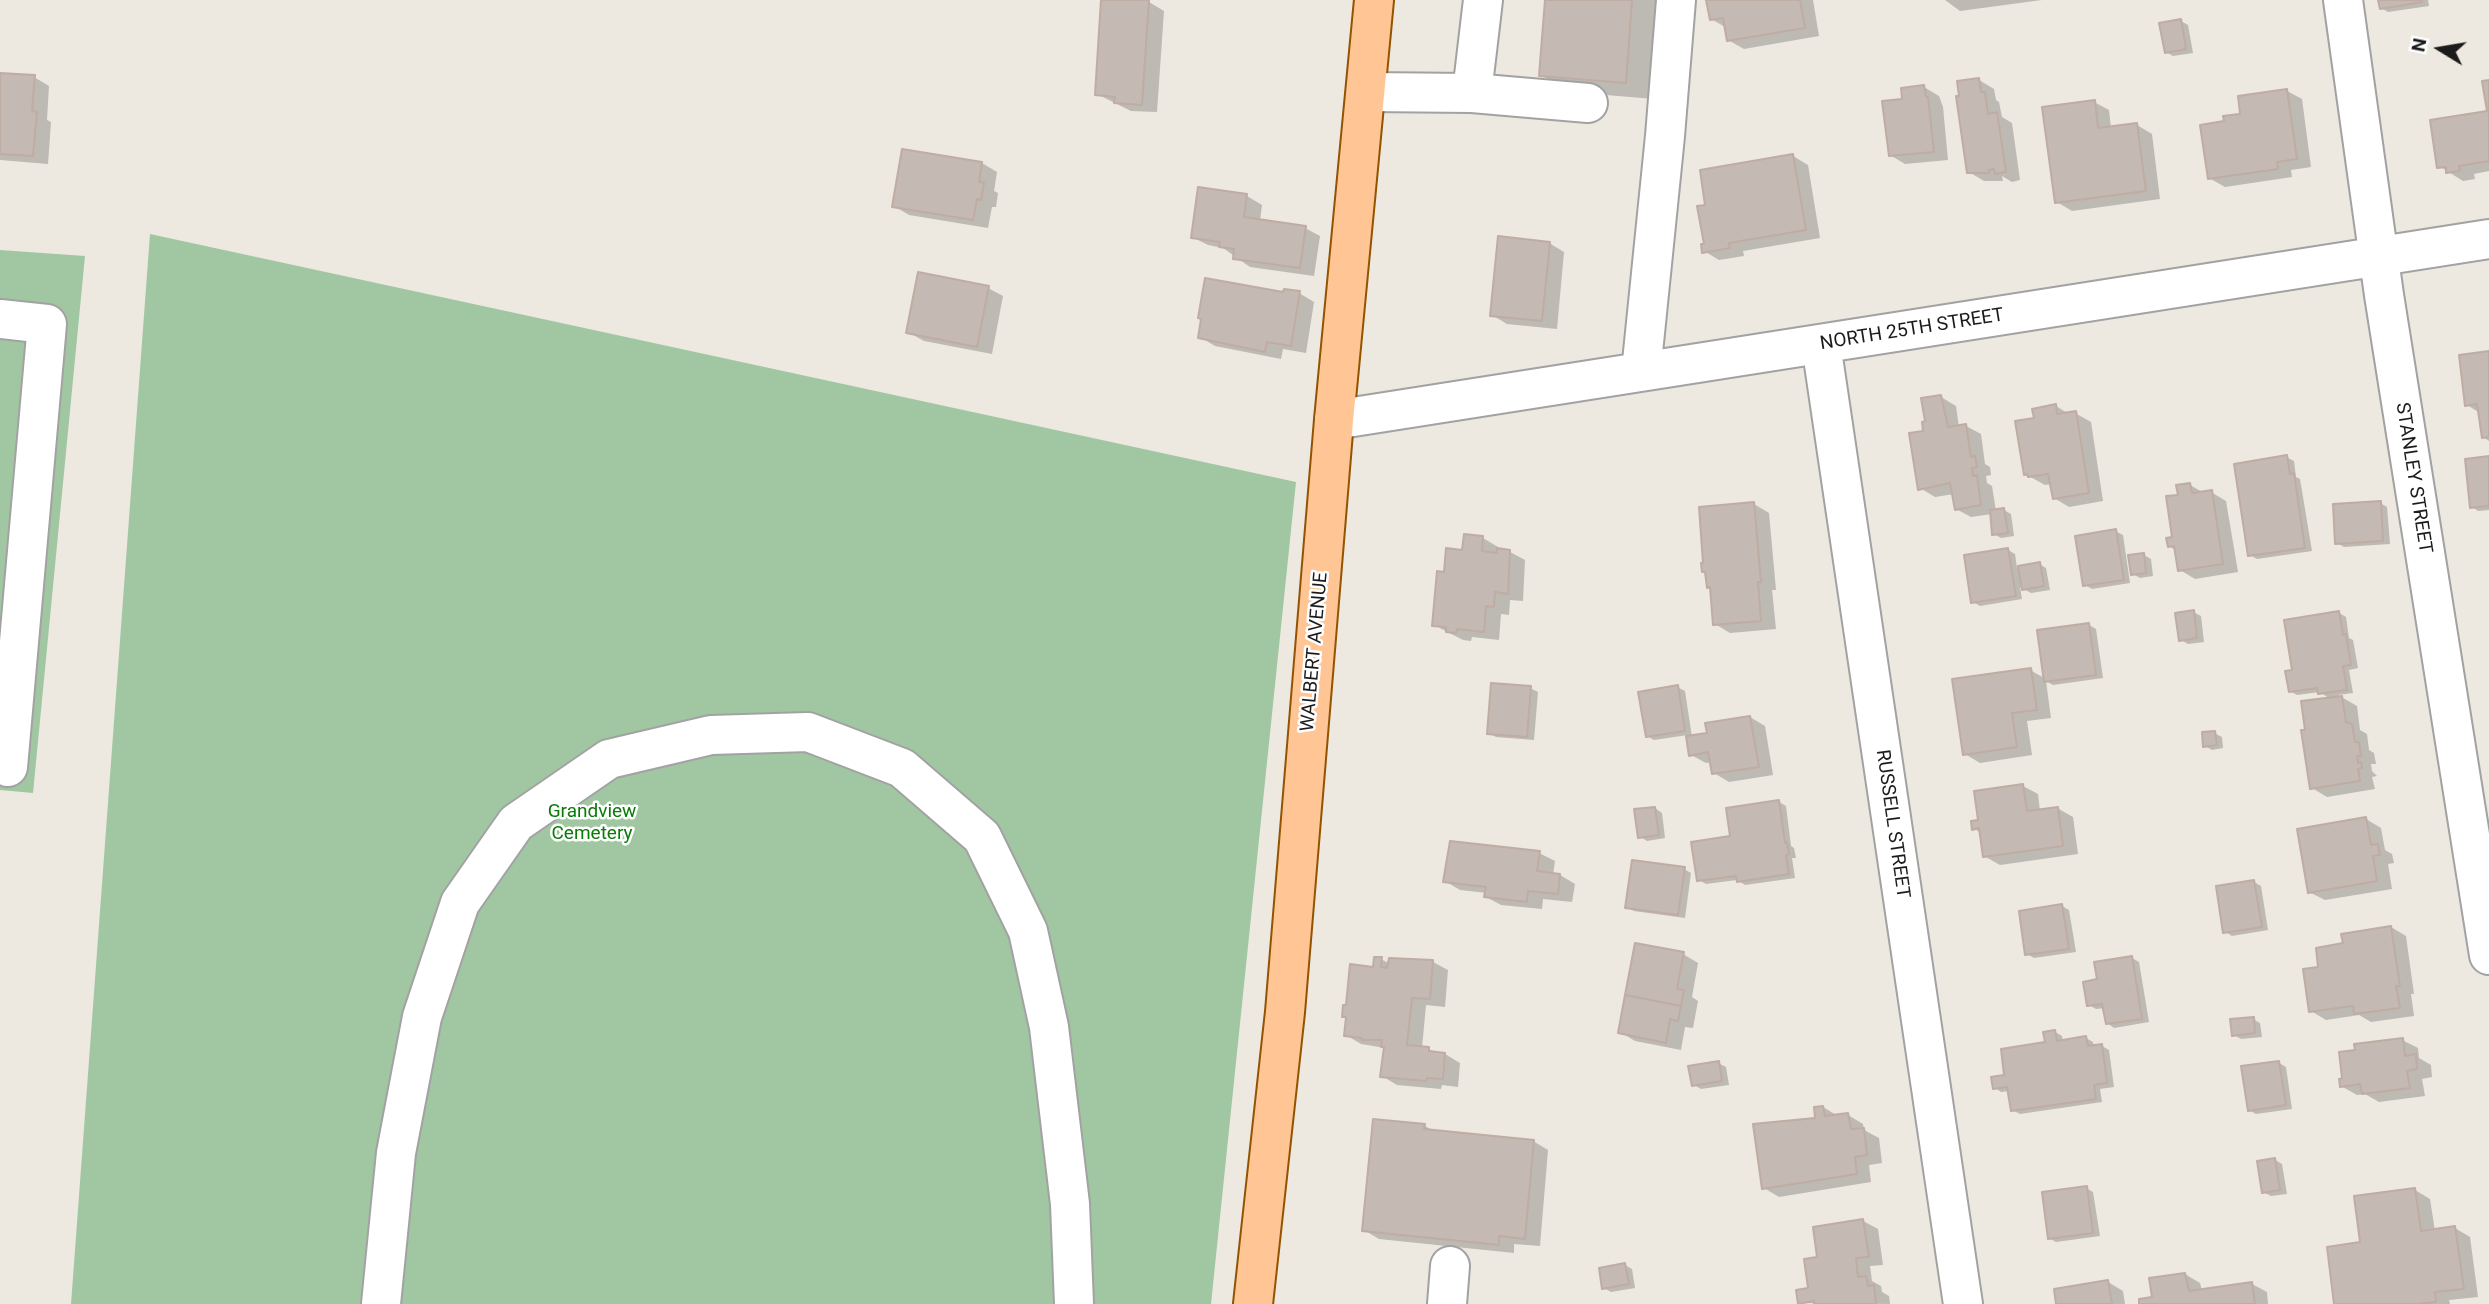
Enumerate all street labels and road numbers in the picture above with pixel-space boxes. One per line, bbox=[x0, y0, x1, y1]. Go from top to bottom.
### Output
street label: NORTH 25TH STREET bbox=[1819, 304, 2005, 356]
street label: STANLEY STREET bbox=[2390, 401, 2436, 555]
street label: WALBERT AVENUE bbox=[1297, 571, 1333, 733]
street label: RUSSELL STREET bbox=[1870, 748, 1914, 900]

